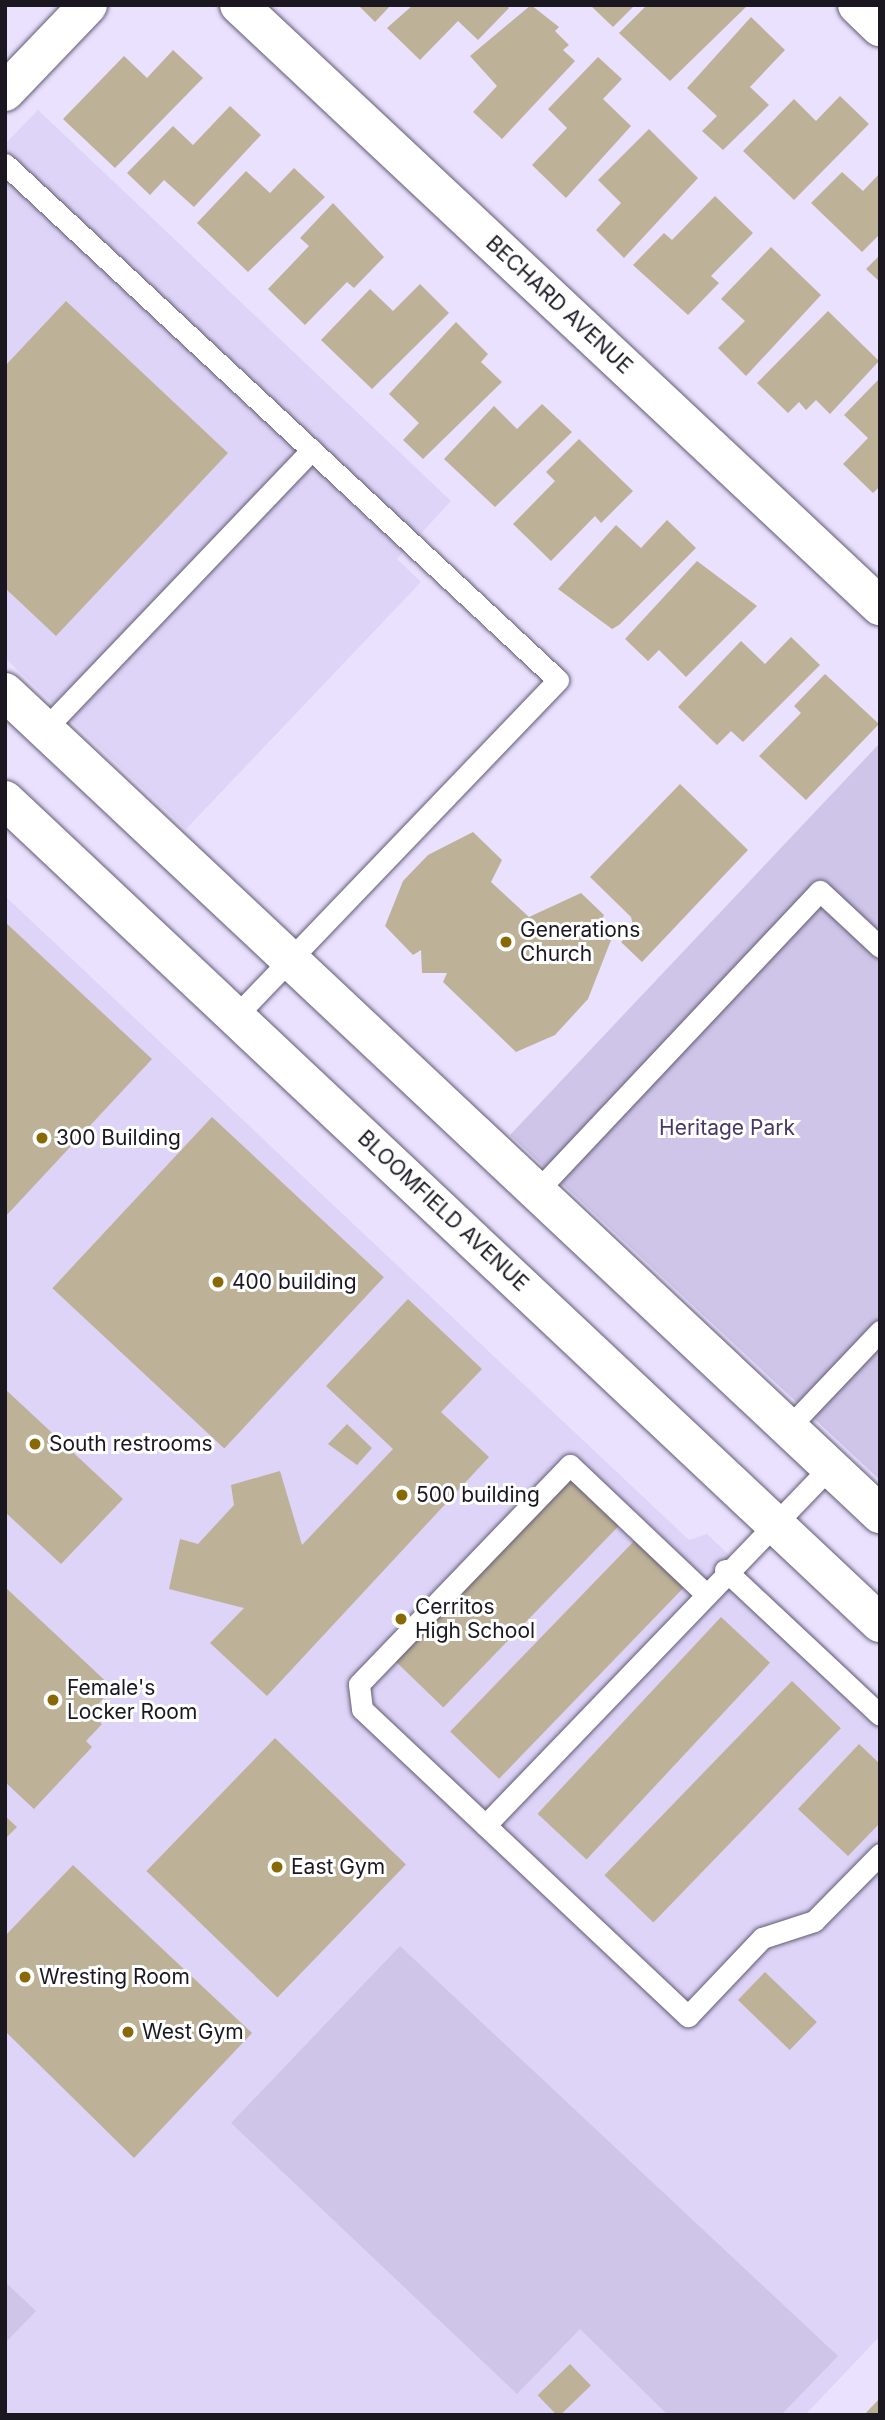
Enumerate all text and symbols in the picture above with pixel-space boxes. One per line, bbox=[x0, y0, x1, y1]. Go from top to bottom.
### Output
street label: BECHARD AVENUE bbox=[481, 231, 637, 379]
place label: Generations Church bbox=[520, 917, 640, 967]
marker: Generations Church bbox=[498, 934, 514, 950]
park label: Heritage Park bbox=[659, 1115, 795, 1141]
place label: 300 Building bbox=[56, 1125, 181, 1151]
street label: BLOOMFIELD AVENUE bbox=[353, 1125, 533, 1297]
marker: 300 Building bbox=[34, 1130, 50, 1146]
place label: 400 building bbox=[232, 1269, 357, 1295]
marker: 400 building bbox=[210, 1274, 226, 1290]
place label: South restrooms bbox=[49, 1431, 213, 1457]
marker: South restrooms bbox=[27, 1436, 43, 1452]
place label: 500 building bbox=[416, 1482, 540, 1508]
marker: 500 building bbox=[394, 1487, 410, 1503]
place label: Cerritos High School bbox=[415, 1594, 535, 1644]
marker: Cerritos High School bbox=[393, 1611, 409, 1627]
place label: Female's Locker Room bbox=[67, 1675, 197, 1725]
marker: Female's Locker Room bbox=[45, 1692, 61, 1708]
place label: East Gym bbox=[291, 1854, 385, 1880]
marker: East Gym bbox=[269, 1859, 285, 1875]
place label: Wresting Room bbox=[39, 1964, 190, 1990]
marker: Wresting Room bbox=[17, 1969, 33, 1985]
place label: West Gym bbox=[142, 2019, 244, 2045]
marker: West Gym bbox=[120, 2024, 136, 2040]

